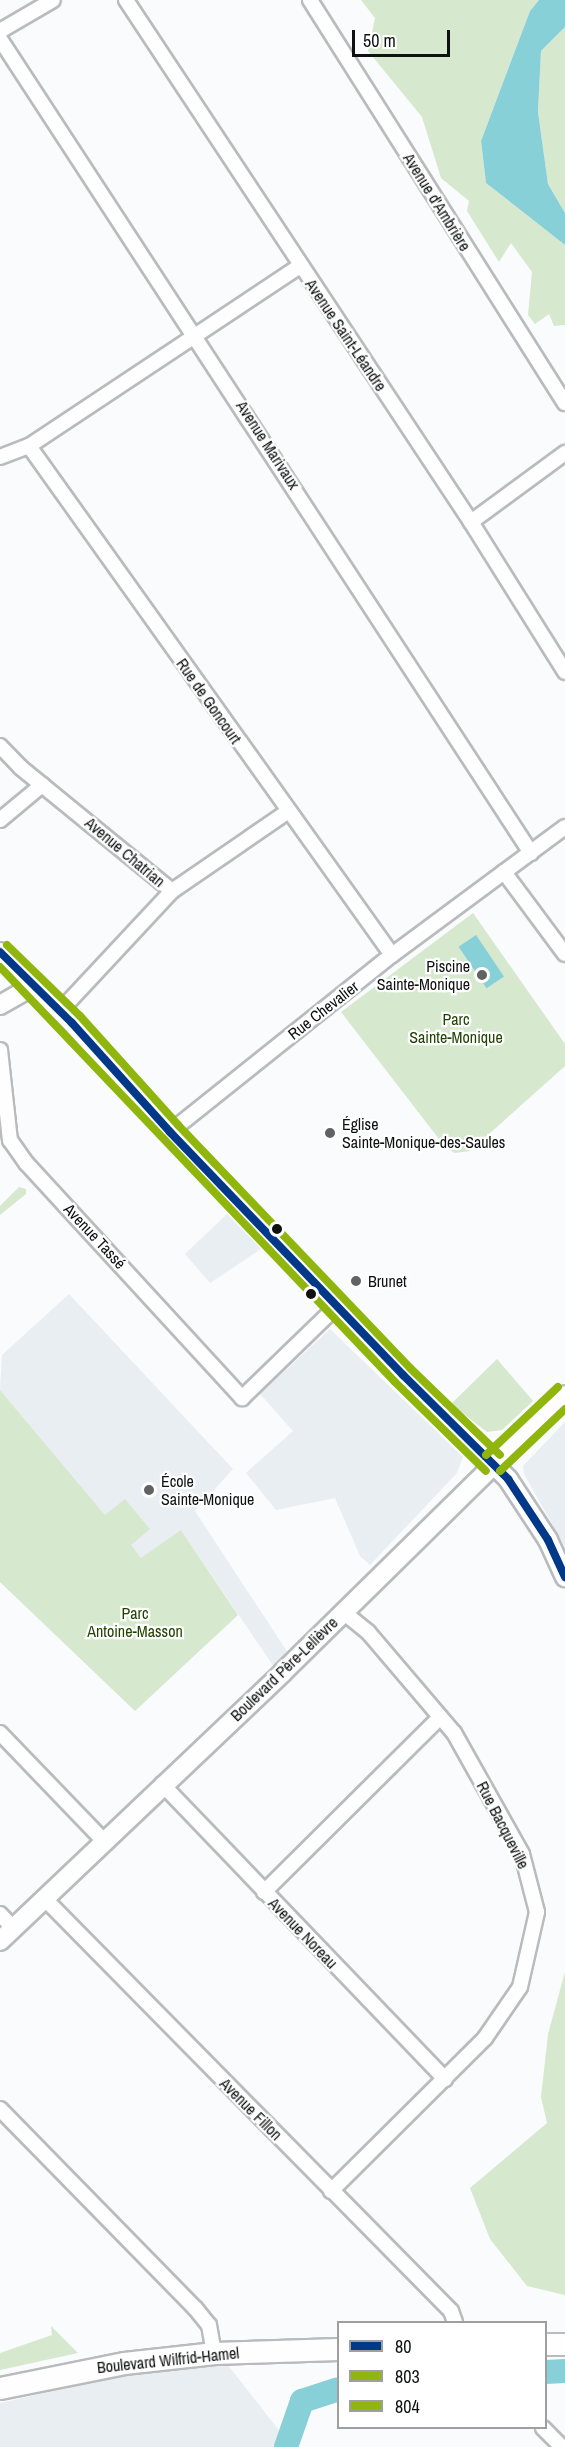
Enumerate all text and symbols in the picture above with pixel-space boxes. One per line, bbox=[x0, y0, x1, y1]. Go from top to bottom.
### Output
scale bar bbox=[355, 18, 452, 56]
text: 50 m bbox=[363, 28, 396, 53]
street label: Avenue d'Ambrière bbox=[399, 150, 475, 254]
street label: Avenue Saint-Léandre bbox=[301, 275, 391, 395]
street label: Avenue Marivaux bbox=[232, 397, 304, 493]
street label: Rue de Goncourt bbox=[172, 655, 246, 747]
street label: Avenue Chatrian bbox=[81, 813, 169, 891]
place label: Piscine Sainte-Monique bbox=[377, 956, 470, 994]
marker: Piscine Sainte-Monique bbox=[475, 968, 489, 982]
street label: Rue Chevalier bbox=[284, 977, 362, 1043]
park label: Parc Sainte-Monique bbox=[409, 1009, 503, 1047]
place label: Église Sainte-Monique-des-Saules bbox=[342, 1114, 505, 1152]
marker: Église Sainte-Monique-des-Saules bbox=[323, 1126, 337, 1140]
street label: Avenue Tassé bbox=[60, 1199, 130, 1273]
unlabelled marker bbox=[271, 1223, 283, 1235]
place label: Brunet bbox=[368, 1271, 407, 1291]
marker: Brunet bbox=[349, 1274, 363, 1288]
unlabelled marker bbox=[305, 1288, 317, 1300]
place label: École Sainte-Monique bbox=[161, 1471, 254, 1509]
marker: École Sainte-Monique bbox=[142, 1483, 156, 1497]
park label: Parc Antoine-Masson bbox=[87, 1603, 183, 1641]
street label: Boulevard Père-Lelièvre bbox=[226, 1613, 342, 1725]
street label: Rue Bacqueville bbox=[473, 1778, 533, 1872]
street label: Avenue Noreau bbox=[265, 1894, 341, 1972]
street label: Avenue Fillon bbox=[216, 2074, 286, 2144]
legend bbox=[337, 2321, 547, 2429]
text: 80 bbox=[395, 2334, 411, 2359]
street label: Boulevard Wilfrid-Hamel bbox=[96, 2343, 240, 2377]
text: 803 bbox=[395, 2364, 420, 2389]
text: 804 bbox=[395, 2394, 420, 2419]

